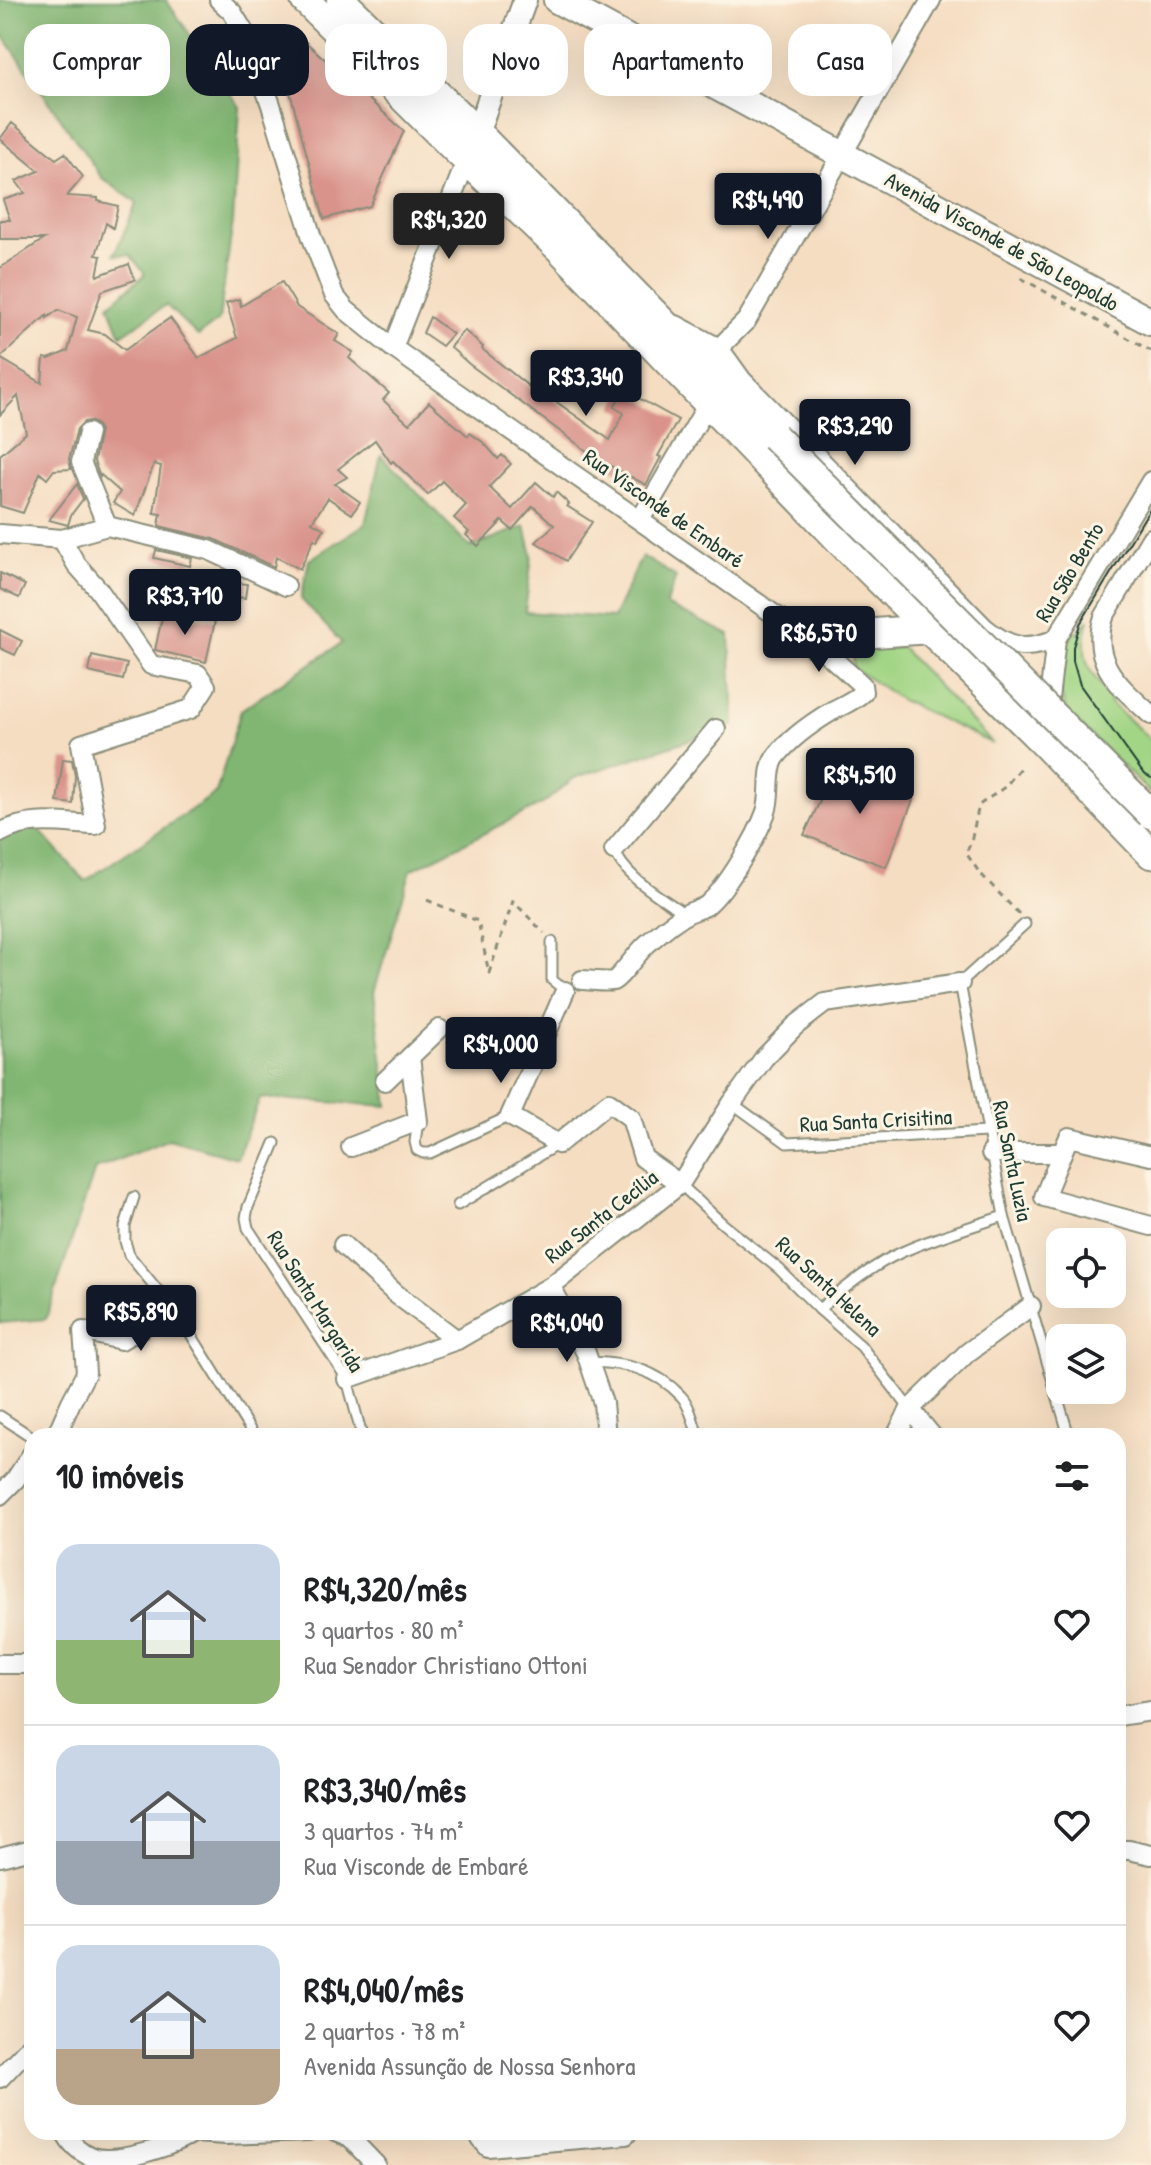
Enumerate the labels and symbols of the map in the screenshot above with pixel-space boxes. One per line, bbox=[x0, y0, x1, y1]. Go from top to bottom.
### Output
street label: Avenida Visconde de São Leopoldo bbox=[880, 164, 1125, 318]
pin: R$4,490 bbox=[694, 173, 842, 241]
pin: R$4,320 bbox=[375, 193, 523, 261]
pin: R$3,340 bbox=[512, 350, 660, 418]
pin: R$3,290 bbox=[781, 399, 929, 467]
street label: Rua Visconde de Embaré bbox=[578, 441, 751, 575]
street label: Rua São Bento bbox=[1027, 516, 1111, 627]
pin: R$3,710 bbox=[111, 569, 259, 637]
pin: R$6,570 bbox=[745, 606, 893, 674]
pin: R$4,510 bbox=[786, 748, 934, 816]
pin: R$4,000 bbox=[427, 1017, 575, 1085]
street label: Rua Santa Luzia bbox=[986, 1098, 1040, 1224]
street label: Rua Santa Crisitina bbox=[799, 1101, 953, 1139]
street label: Rua Santa Cecília bbox=[538, 1162, 664, 1270]
street label: Rua Santa Margarida bbox=[260, 1225, 372, 1378]
street label: Rua Santa Helena bbox=[770, 1229, 889, 1343]
pin: R$5,890 bbox=[67, 1285, 215, 1353]
pin: R$4,040 bbox=[493, 1296, 641, 1364]

